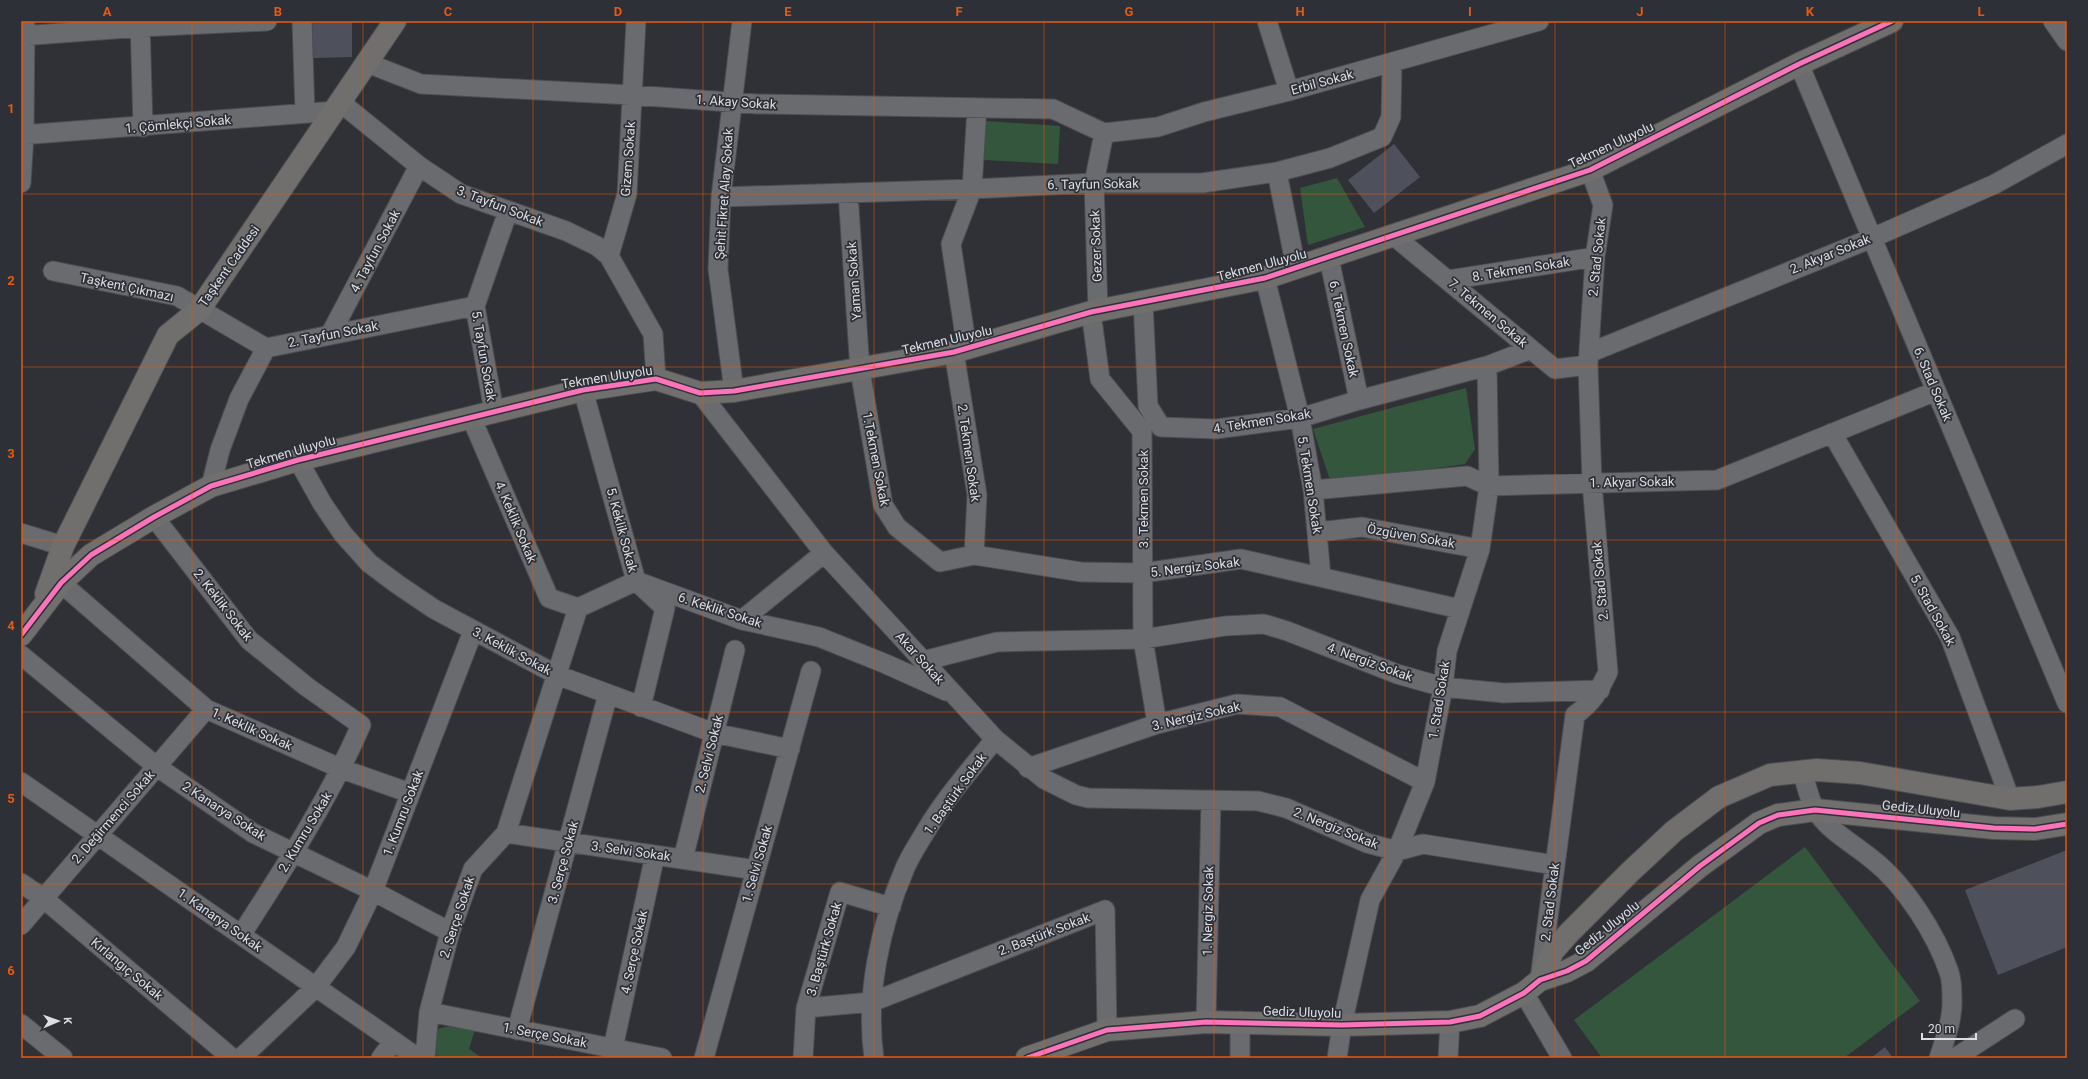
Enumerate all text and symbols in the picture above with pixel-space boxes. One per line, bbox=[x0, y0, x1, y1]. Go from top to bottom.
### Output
text: A bbox=[103, 4, 112, 19]
text: B bbox=[274, 4, 282, 19]
text: C bbox=[444, 4, 453, 19]
text: D bbox=[614, 4, 622, 19]
text: E bbox=[784, 4, 792, 19]
text: F bbox=[955, 4, 963, 19]
text: G bbox=[1125, 4, 1134, 19]
text: H bbox=[1295, 4, 1305, 19]
text: I bbox=[1468, 4, 1472, 19]
text: J bbox=[1636, 4, 1644, 19]
text: K bbox=[1806, 4, 1815, 19]
text: L bbox=[1977, 4, 1985, 19]
street label: Erbil Sokak bbox=[1289, 66, 1355, 98]
street label: 1. Akay Sokak bbox=[695, 92, 777, 112]
text: 1 bbox=[7, 101, 15, 116]
street label: 1. Çömlekçi Sokak bbox=[124, 112, 232, 136]
street label: Tekmen Uluyolu bbox=[1566, 119, 1656, 171]
street label: Gizem Sokak bbox=[618, 121, 638, 197]
street label: Şehit Fikret Alay Sokak bbox=[712, 128, 736, 260]
street label: 6. Tayfun Sokak bbox=[1047, 176, 1139, 192]
street label: 3. Tayfun Sokak bbox=[455, 183, 546, 230]
street label: 4. Tayfun Sokak bbox=[347, 207, 403, 295]
street label: Gezer Sokak bbox=[1087, 209, 1105, 282]
street label: 2. Stad Sokak bbox=[1585, 217, 1609, 297]
street label: Taşkent Caddesi bbox=[195, 222, 263, 310]
street label: 2. Akyar Sokak bbox=[1788, 231, 1873, 277]
street label: Yaman Sokak bbox=[844, 241, 864, 321]
street label: Tekmen Uluyolu bbox=[1216, 246, 1308, 284]
street label: 8. Tekmen Sokak bbox=[1471, 254, 1571, 284]
street label: Taşkent Çıkmazı bbox=[79, 270, 175, 304]
text: 2 bbox=[7, 273, 15, 288]
street label: 7. Tekmen Sokak bbox=[1445, 276, 1531, 351]
street label: 6. Tekmen Sokak bbox=[1326, 279, 1362, 379]
street label: 5. Tayfun Sokak bbox=[469, 310, 499, 403]
street label: 2. Tayfun Sokak bbox=[287, 318, 380, 350]
street label: Tekmen Uluyolu bbox=[901, 322, 993, 358]
street label: 6. Stad Sokak bbox=[1911, 345, 1955, 424]
street label: Tekmen Uluyolu bbox=[560, 362, 654, 392]
street label: 2. Tekmen Sokak bbox=[955, 403, 983, 503]
street label: 4. Tekmen Sokak bbox=[1212, 406, 1312, 436]
street label: 1.Tekmen Sokak bbox=[860, 411, 893, 508]
street label: Tekmen Uluyolu bbox=[245, 432, 337, 472]
street label: 5. Tekmen Sokak bbox=[1295, 435, 1325, 535]
text: 3 bbox=[7, 446, 15, 461]
street label: 3. Tekmen Sokak bbox=[1136, 449, 1151, 548]
street label: 1. Akyar Sokak bbox=[1589, 474, 1675, 490]
street label: 4. Keklik Sokak bbox=[492, 479, 540, 565]
street label: 5. Keklik Sokak bbox=[604, 486, 641, 574]
street label: Özgüven Sokak bbox=[1366, 521, 1456, 551]
street label: 2. Stad Sokak bbox=[1589, 541, 1611, 621]
street label: 5. Nergiz Sokak bbox=[1149, 554, 1241, 580]
street label: 2. Keklik Sokak bbox=[190, 566, 256, 644]
street label: 5. Stad Sokak bbox=[1907, 572, 1959, 649]
street label: 6. Keklik Sokak bbox=[676, 589, 764, 631]
text: 4 bbox=[7, 618, 15, 633]
street label: 3. Keklik Sokak bbox=[470, 624, 554, 678]
street label: Akar Sokak bbox=[893, 629, 948, 688]
street label: 4. Nergiz Sokak bbox=[1325, 640, 1415, 685]
street label: 1. Stad Sokak bbox=[1425, 659, 1453, 740]
street label: 3. Nergiz Sokak bbox=[1150, 698, 1242, 733]
street label: 1. Keklik Sokak bbox=[209, 704, 295, 754]
street label: 2. Selvi Sokak bbox=[692, 713, 726, 795]
street label: 1. Baştürk Sokak bbox=[920, 750, 990, 838]
street label: 2. Değirmenci Sokak bbox=[69, 767, 158, 867]
street label: 1. Kumru Sokak bbox=[380, 768, 426, 858]
street label: 2 Kanarya Sokak bbox=[180, 778, 269, 844]
street label: 2. Kumru Sokak bbox=[275, 789, 335, 875]
text: 5 bbox=[7, 791, 15, 806]
street label: Gediz Uluyolu bbox=[1881, 797, 1961, 821]
street label: 2. Nergiz Sokak bbox=[1291, 804, 1381, 852]
street label: 3. Serçe Sokak bbox=[545, 819, 581, 905]
street label: 1. Selvi Sokak bbox=[739, 823, 775, 904]
street label: 3. Selvi Sokak bbox=[590, 838, 672, 864]
street label: 2. Stad Sokak bbox=[1538, 862, 1562, 942]
street label: 1. Nergiz Sokak bbox=[1200, 866, 1216, 956]
street label: 2. Serçe Sokak bbox=[437, 874, 477, 960]
street label: 1. Kanarya Sokak bbox=[175, 885, 265, 955]
street label: Gediz Uluyolu bbox=[1572, 897, 1642, 959]
street label: 3. Baştürk Sokak bbox=[803, 900, 845, 998]
street label: 4. Serçe Sokak bbox=[618, 908, 650, 995]
street label: 2. Baştürk Sokak bbox=[996, 909, 1092, 958]
street label: Kırlangıç Sokak bbox=[88, 935, 166, 1004]
text: 6 bbox=[7, 963, 15, 978]
north arrow bbox=[38, 1001, 78, 1041]
street label: Gediz Uluyolu bbox=[1263, 1003, 1341, 1021]
scale bar bbox=[1922, 1015, 1976, 1041]
text: K bbox=[61, 1017, 74, 1025]
street label: 1. Serçe Sokak bbox=[502, 1020, 589, 1051]
text: 20 m bbox=[1928, 1022, 1955, 1036]

